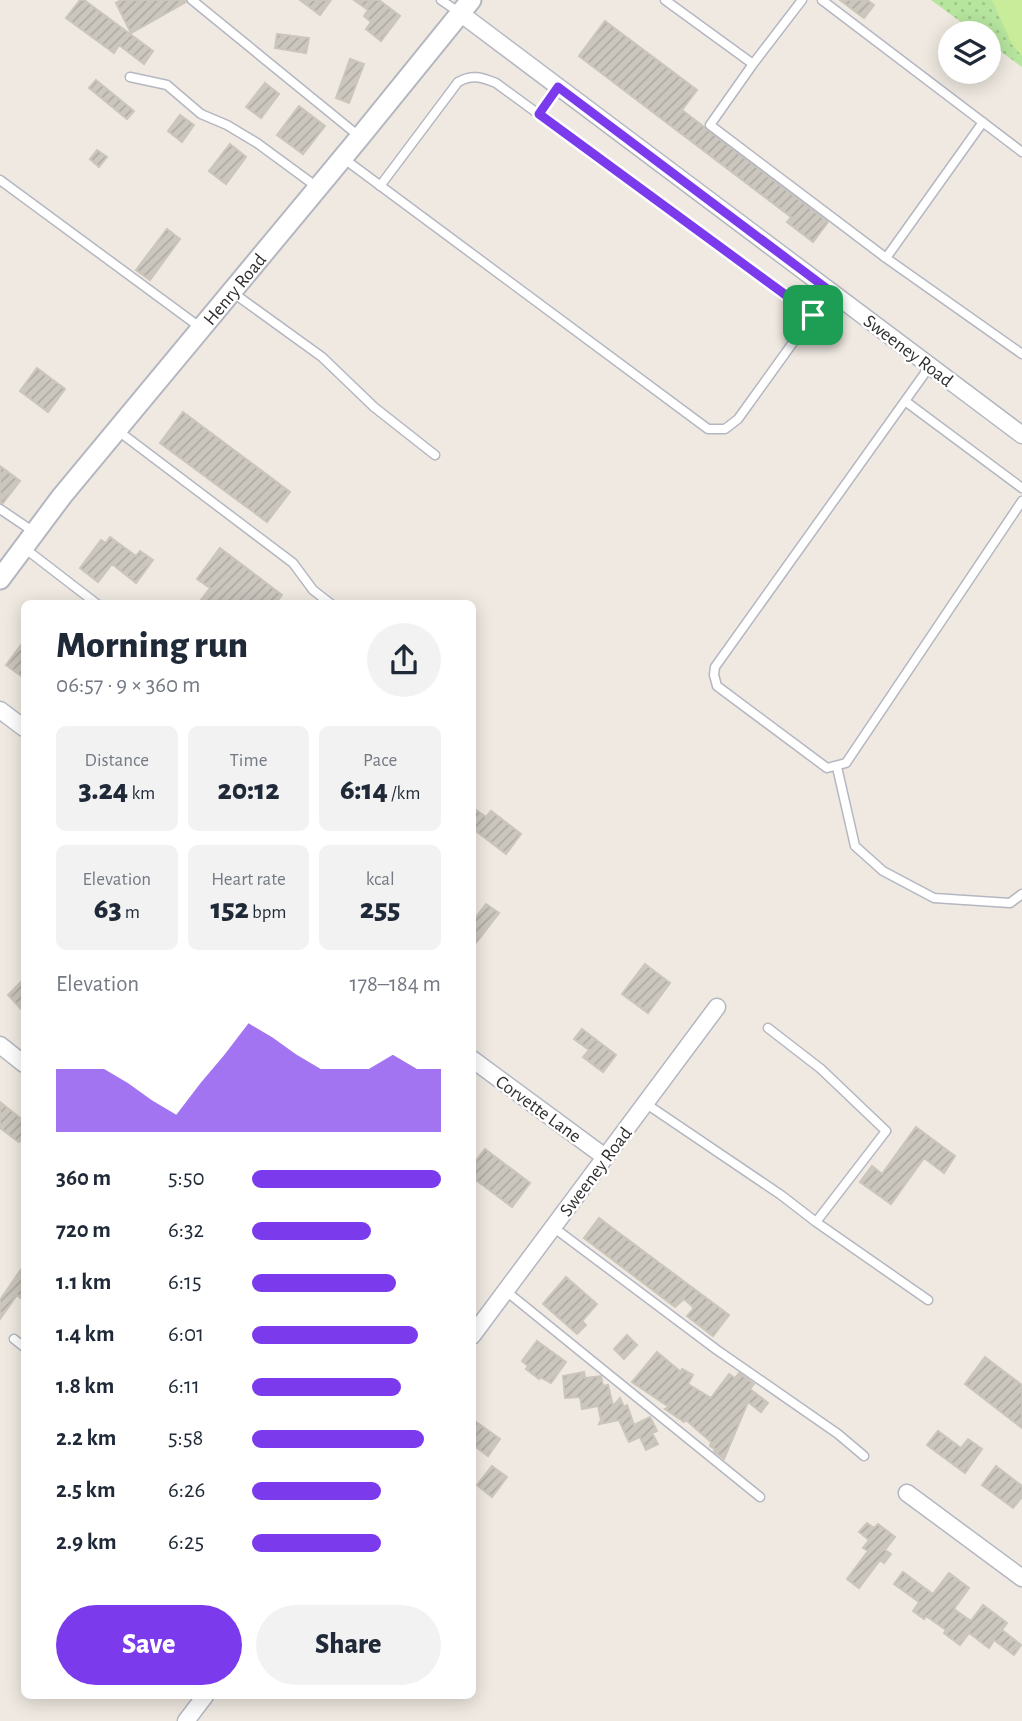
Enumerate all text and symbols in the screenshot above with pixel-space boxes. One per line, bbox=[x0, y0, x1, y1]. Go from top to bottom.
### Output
map controls bbox=[938, 21, 1001, 84]
button: layers bbox=[938, 21, 1001, 84]
street label: Henry Road bbox=[200, 250, 270, 329]
pin bbox=[783, 285, 843, 345]
icon: arrive bbox=[794, 296, 832, 334]
street label: Sweeney Road bbox=[860, 312, 956, 391]
button: share bbox=[367, 623, 441, 697]
text: Morning run bbox=[56, 627, 248, 665]
text: 06:57 · 9 × 360 m bbox=[56, 674, 200, 697]
text: Distance bbox=[85, 751, 149, 770]
text: Time bbox=[230, 751, 267, 770]
text: Pace bbox=[363, 751, 397, 770]
text: 3.24 bbox=[78, 775, 128, 805]
text: 20:12 bbox=[217, 775, 280, 805]
text: 6:14 bbox=[340, 775, 388, 805]
text: km bbox=[128, 784, 155, 803]
text: /km bbox=[388, 784, 420, 803]
text: Elevation bbox=[82, 870, 151, 889]
text: Heart rate bbox=[211, 870, 286, 889]
text: kcal bbox=[366, 870, 395, 889]
text: 63 bbox=[94, 894, 122, 924]
text: 152 bbox=[210, 894, 249, 924]
text: 255 bbox=[360, 894, 400, 924]
text: m bbox=[122, 903, 140, 922]
text: bpm bbox=[249, 903, 287, 922]
text: Elevation bbox=[56, 973, 139, 996]
text: 178–184 m bbox=[350, 973, 441, 996]
street label: Corvette Lane bbox=[492, 1072, 584, 1146]
street label: Sweeney Road bbox=[557, 1124, 636, 1220]
text: 360 m bbox=[56, 1167, 111, 1190]
text: 5:50 bbox=[168, 1167, 205, 1190]
text: 720 m bbox=[56, 1219, 111, 1242]
text: 6:32 bbox=[168, 1219, 204, 1242]
text: 1.1 km bbox=[56, 1271, 111, 1294]
text: 6:15 bbox=[168, 1271, 202, 1294]
text: 1.4 km bbox=[56, 1323, 115, 1346]
text: 6:01 bbox=[168, 1323, 204, 1346]
text: 1.8 km bbox=[56, 1375, 114, 1398]
text: 6:11 bbox=[168, 1375, 200, 1398]
text: 2.2 km bbox=[56, 1427, 116, 1450]
text: 5:58 bbox=[168, 1427, 203, 1450]
text: 2.5 km bbox=[56, 1479, 115, 1502]
text: 6:26 bbox=[168, 1479, 205, 1502]
text: 2.9 km bbox=[56, 1531, 117, 1554]
text: 6:25 bbox=[168, 1531, 204, 1554]
button: Save bbox=[56, 1605, 242, 1685]
button: Share bbox=[256, 1605, 441, 1685]

